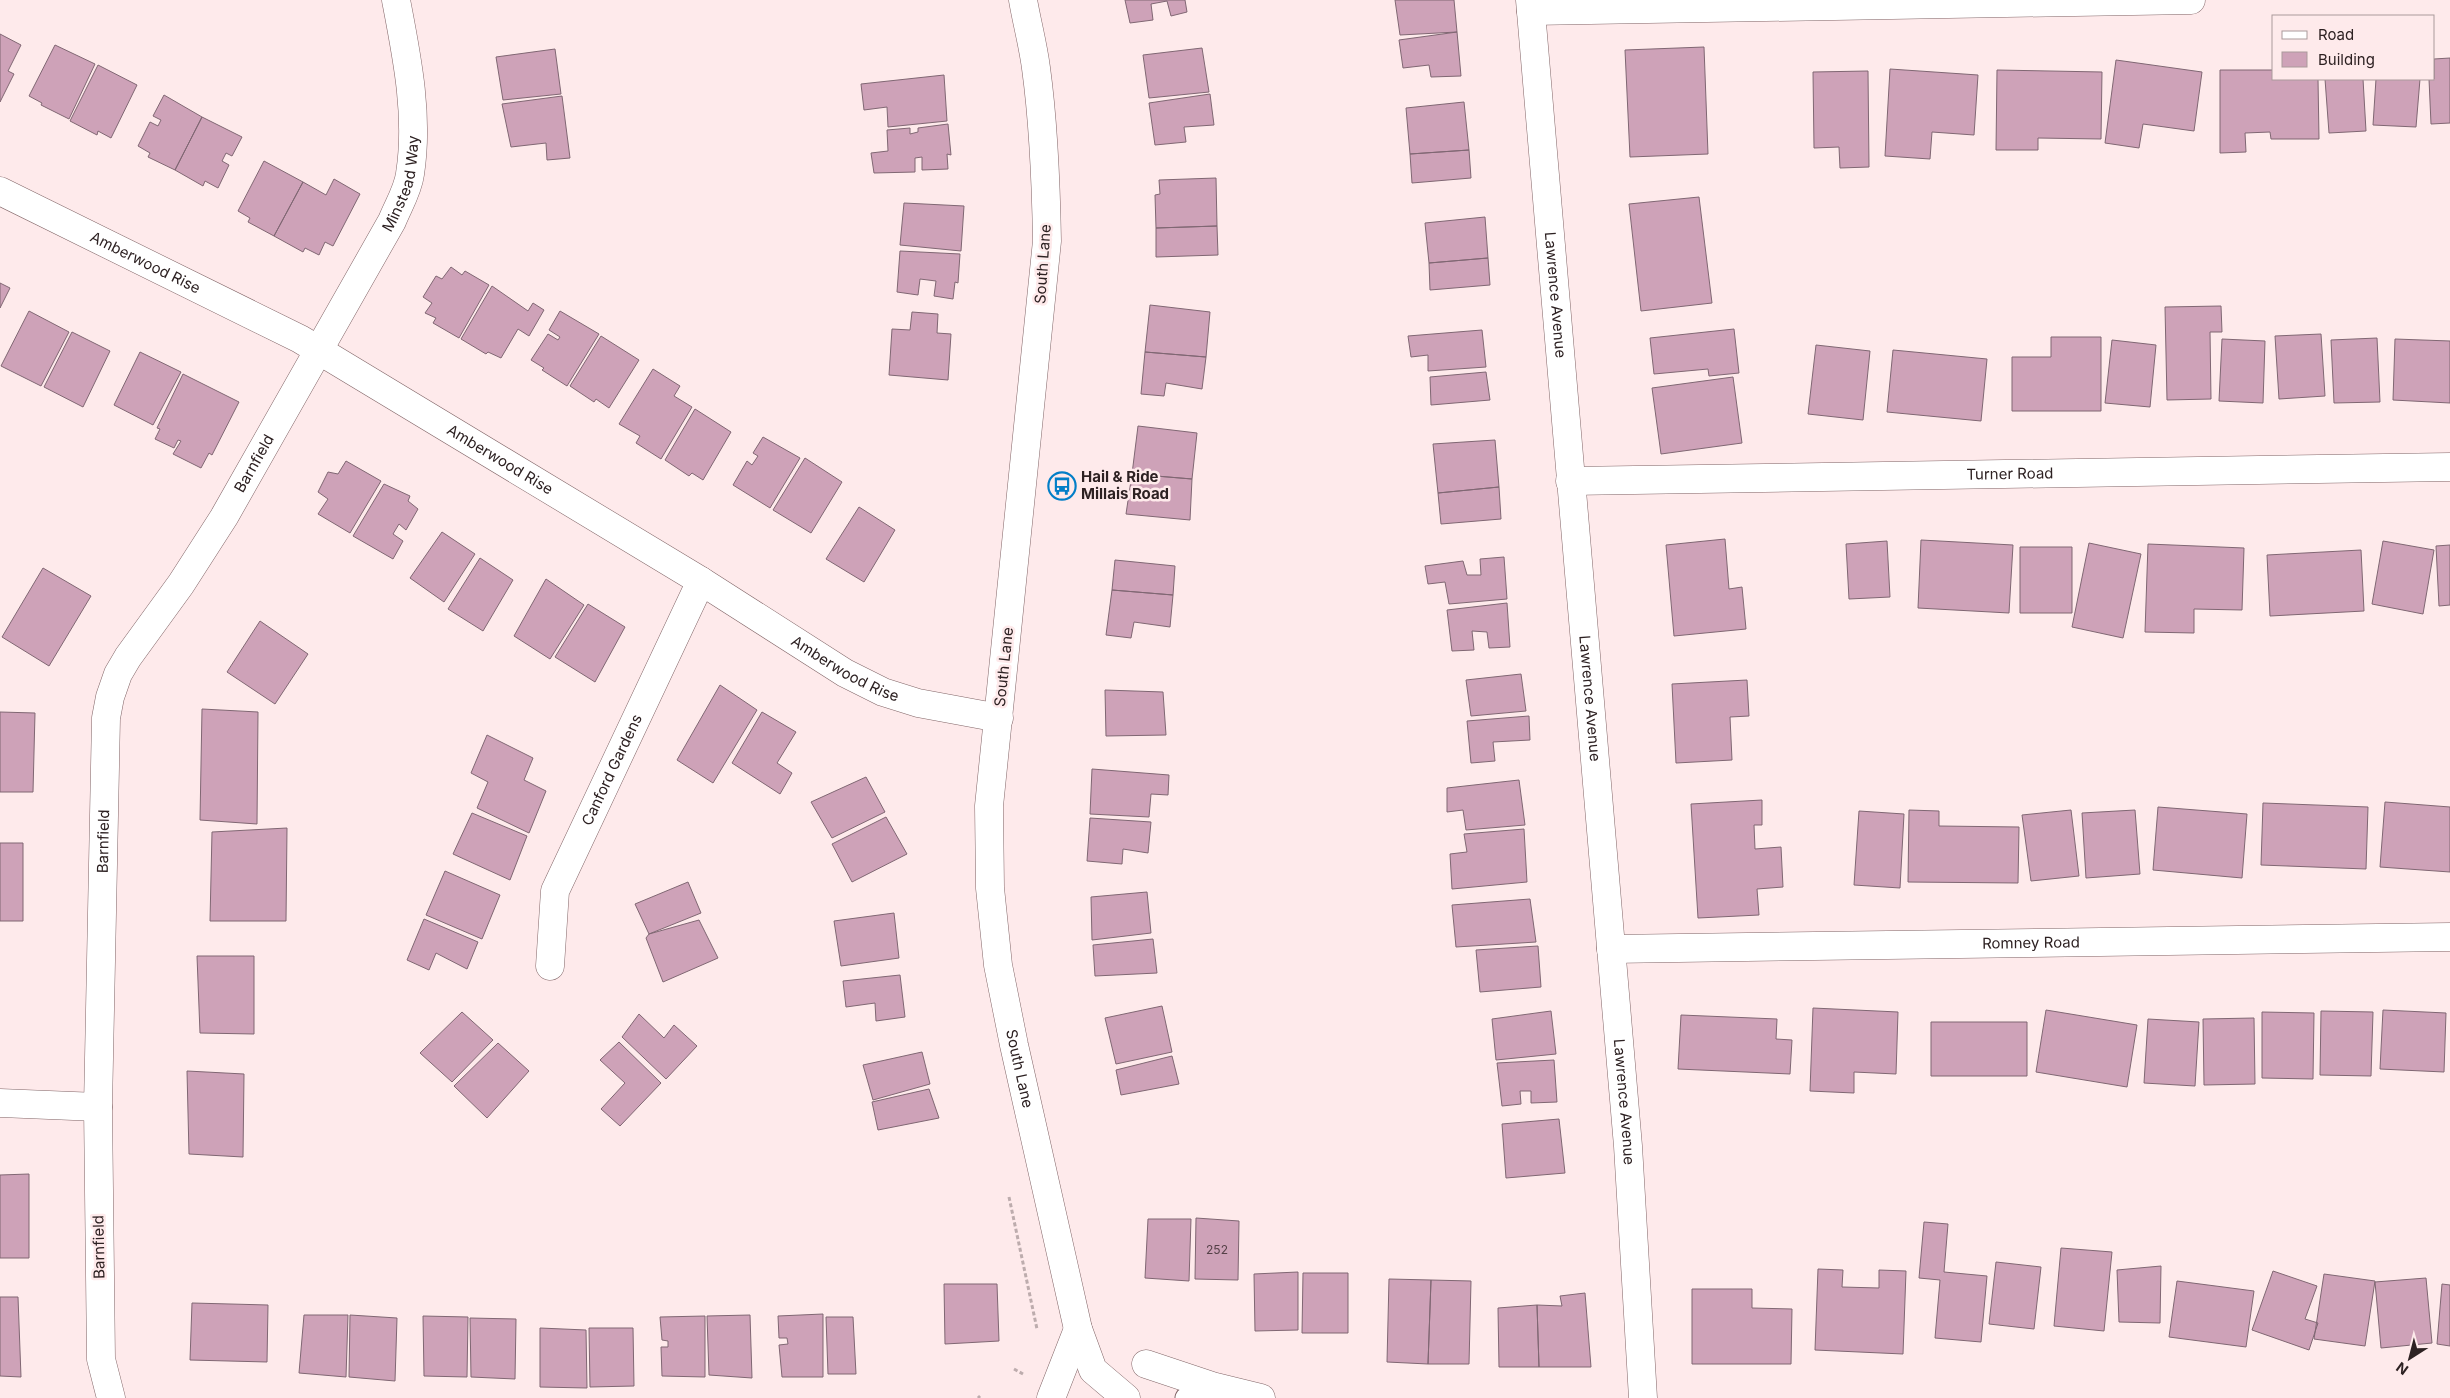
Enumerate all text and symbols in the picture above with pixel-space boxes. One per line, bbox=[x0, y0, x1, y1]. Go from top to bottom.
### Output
legend bbox=[2272, 15, 2435, 80]
text: Road bbox=[2318, 25, 2354, 44]
text: Building bbox=[2318, 50, 2375, 69]
street label: Minstead Way bbox=[378, 135, 422, 235]
street label: South Lane bbox=[1030, 223, 1055, 305]
street label: Amberwood Rise bbox=[87, 227, 204, 297]
street label: Lawrence Avenue bbox=[1541, 231, 1571, 359]
street label: Amberwood Rise bbox=[444, 420, 557, 499]
street label: Barnfield bbox=[230, 431, 278, 496]
street label: Turner Road bbox=[1966, 463, 2054, 484]
place label: Hail & Ride Millais Road bbox=[1081, 467, 1169, 503]
bus stop icon: Hail & Ride Millais Road bbox=[1047, 471, 1077, 501]
street label: South Lane bbox=[990, 626, 1017, 708]
street label: Amberwood Rise bbox=[788, 631, 901, 705]
street label: Lawrence Avenue bbox=[1575, 635, 1605, 762]
street label: Canford Gardens bbox=[577, 711, 646, 828]
street label: Barnfield bbox=[93, 809, 113, 873]
street label: Romney Road bbox=[1982, 932, 2080, 953]
street label: South Lane bbox=[1002, 1028, 1038, 1110]
street label: Lawrence Avenue bbox=[1610, 1038, 1639, 1166]
street label: Barnfield bbox=[88, 1215, 109, 1279]
house number: 252 bbox=[1206, 1242, 1228, 1257]
north arrow bbox=[2385, 1333, 2435, 1383]
text: N bbox=[2393, 1359, 2411, 1379]

